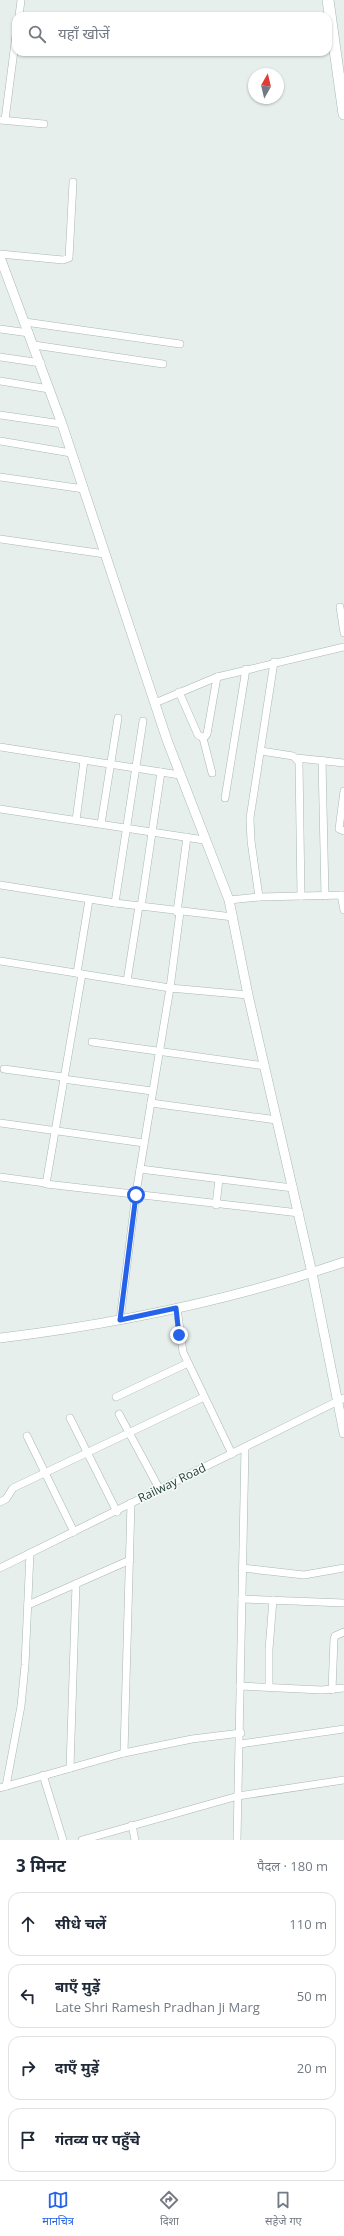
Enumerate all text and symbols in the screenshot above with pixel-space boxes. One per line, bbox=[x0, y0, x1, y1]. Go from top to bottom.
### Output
search box bbox=[12, 12, 332, 56]
icon: search bbox=[26, 23, 48, 45]
text: यहाँ खोजें bbox=[58, 23, 110, 43]
north arrow bbox=[248, 68, 284, 104]
route start bbox=[127, 1186, 145, 1204]
route end bbox=[170, 1326, 188, 1344]
street label: Railway Road bbox=[135, 1459, 209, 1506]
text: 3 मिनट bbox=[16, 1854, 66, 1877]
text: पैदल · 180 m bbox=[257, 1857, 328, 1875]
icon: ahead bbox=[17, 1913, 39, 1935]
text: सीधे चलें bbox=[55, 1913, 106, 1933]
text: 110 m bbox=[289, 1915, 327, 1933]
text: बाएँ मुड़ें bbox=[55, 1976, 100, 1996]
icon: left bbox=[17, 1985, 39, 2007]
text: 50 m bbox=[297, 1987, 327, 2005]
text: Late Shri Ramesh Pradhan Ji Marg bbox=[55, 1998, 260, 2016]
icon: right bbox=[17, 2057, 39, 2079]
text: दाएँ मुड़ें bbox=[55, 2057, 99, 2077]
text: 20 m bbox=[297, 2059, 327, 2077]
icon: arrive bbox=[17, 2129, 39, 2151]
text: गंतव्य पर पहुँचे bbox=[55, 2129, 140, 2149]
tab: मानचित्र bbox=[42, 2189, 74, 2229]
tab: दिशा bbox=[158, 2189, 180, 2229]
tab: सहेजे गए bbox=[265, 2189, 302, 2229]

